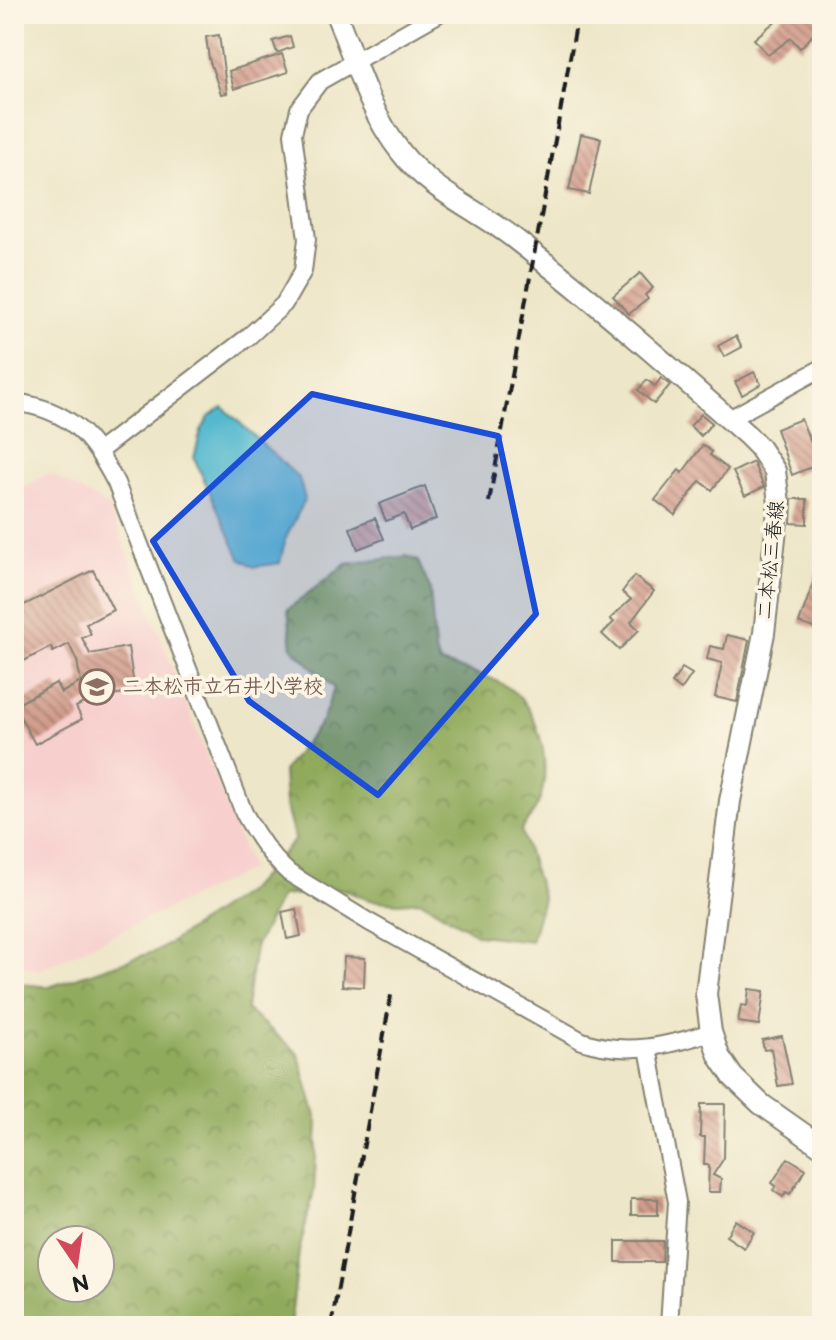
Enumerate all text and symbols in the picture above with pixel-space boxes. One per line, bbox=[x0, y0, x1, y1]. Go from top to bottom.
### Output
street label: 二本松三春線 bbox=[753, 499, 789, 621]
school or university icon: 二本松市立石井小学校 bbox=[78, 668, 116, 706]
place label: 二本松市立石井小学校 bbox=[123, 675, 323, 699]
north arrow bbox=[36, 1224, 116, 1304]
text: N bbox=[69, 1267, 91, 1297]

